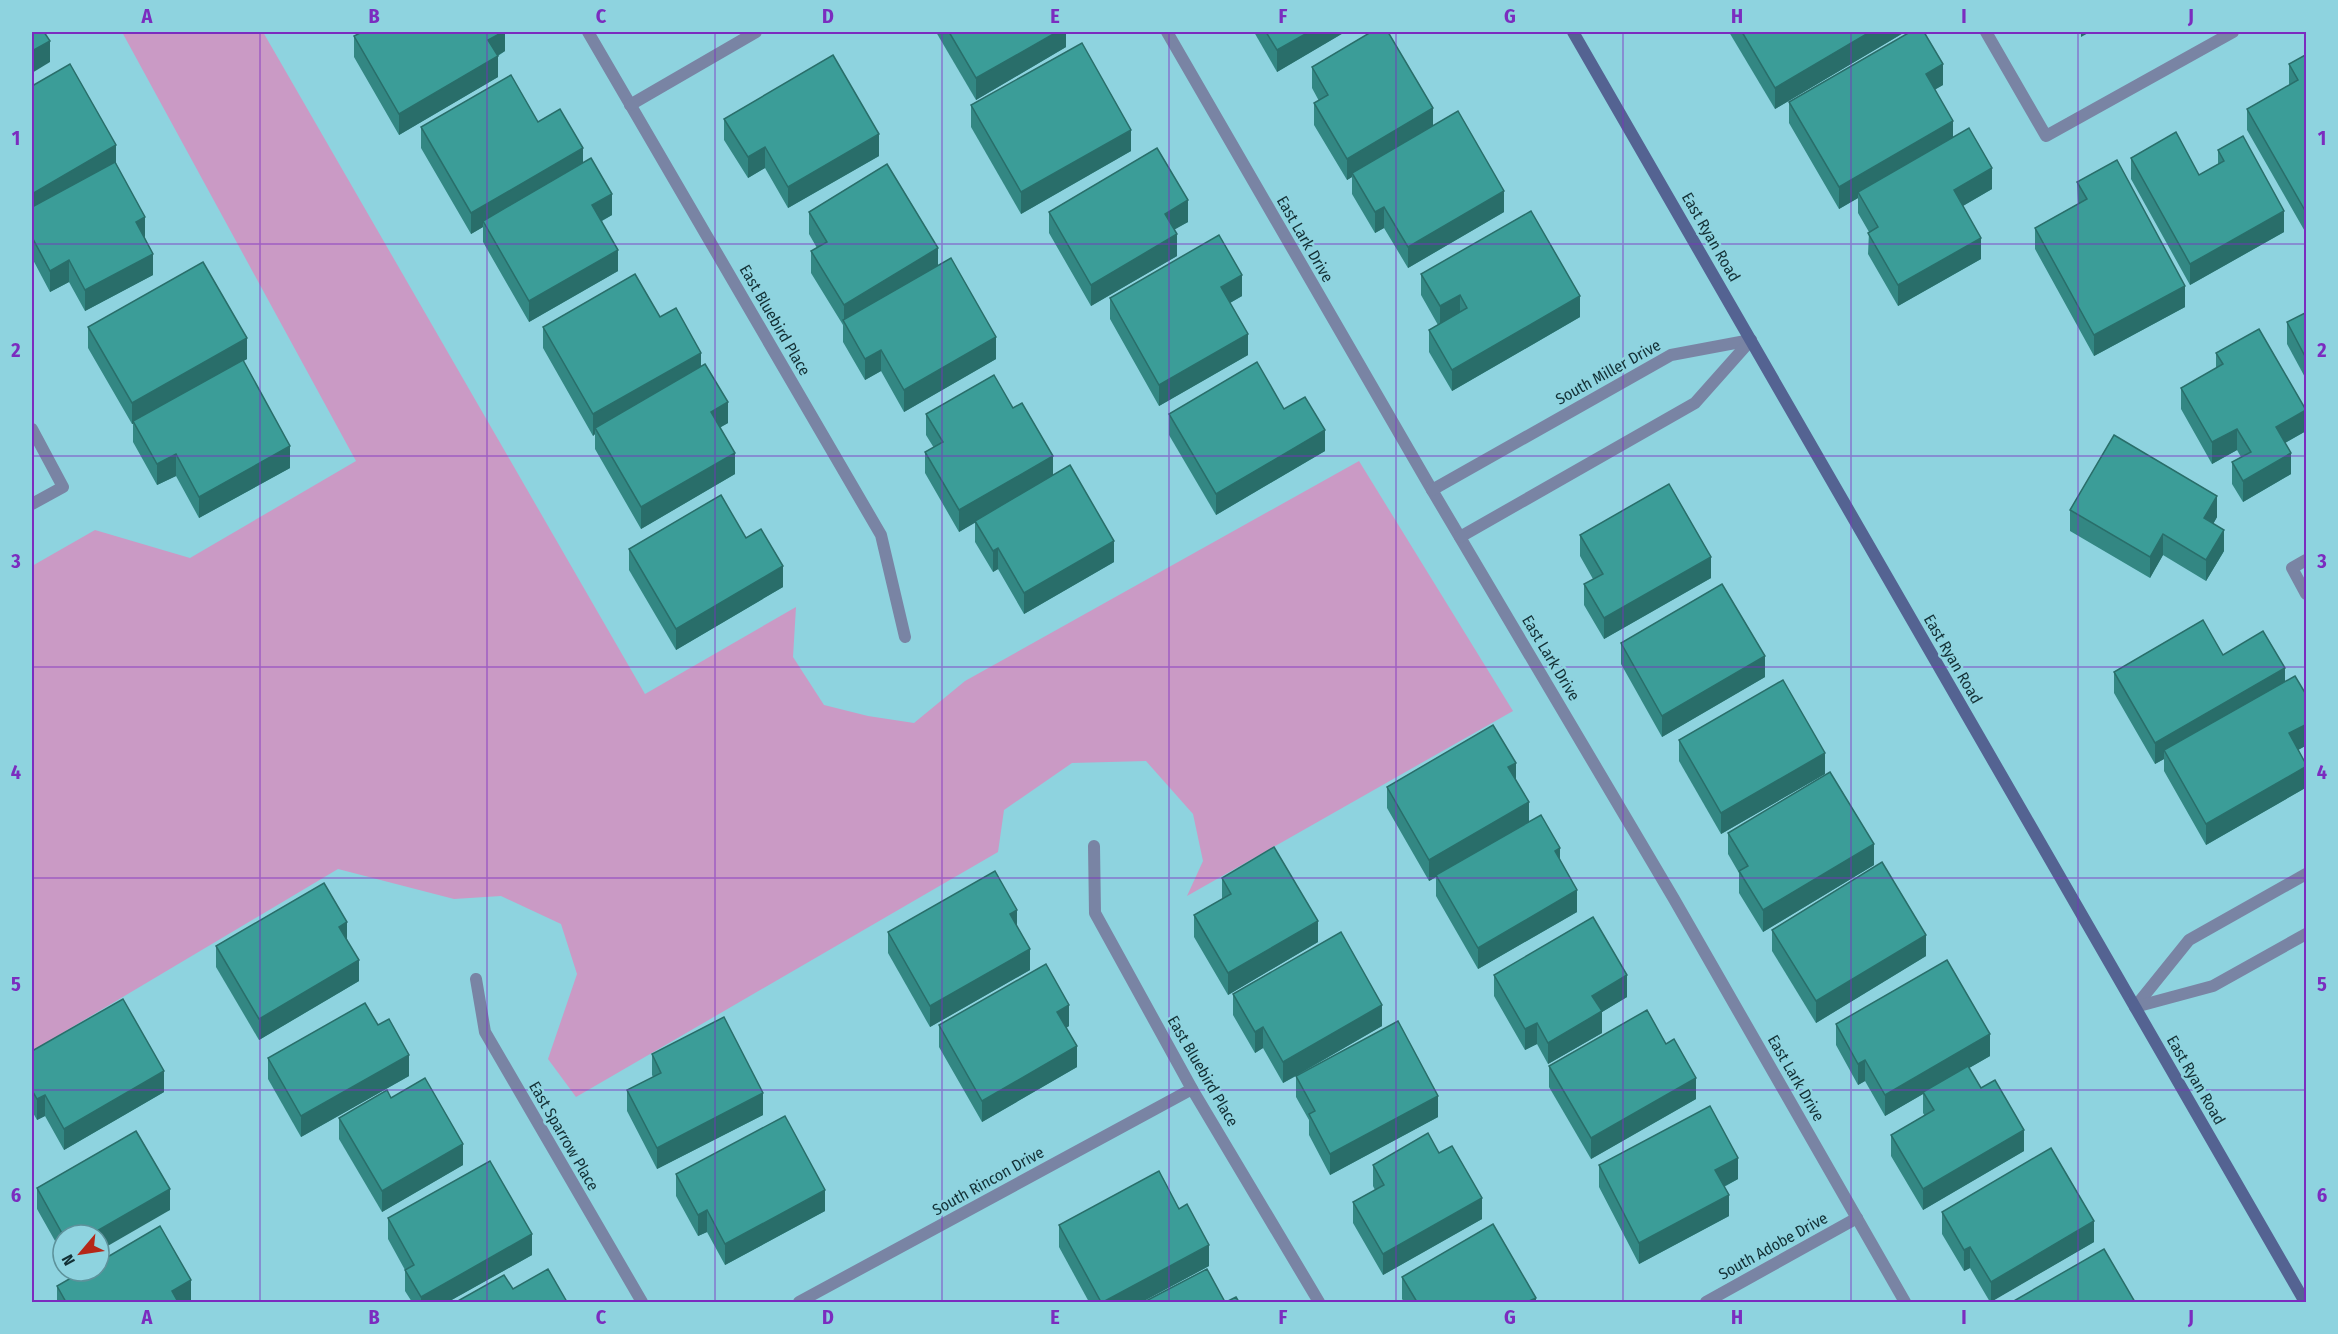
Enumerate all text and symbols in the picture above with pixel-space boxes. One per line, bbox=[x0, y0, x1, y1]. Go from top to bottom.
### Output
text: A bbox=[141, 4, 154, 28]
text: B bbox=[368, 4, 380, 28]
text: C bbox=[596, 4, 607, 28]
text: D bbox=[822, 4, 834, 28]
text: E bbox=[1050, 4, 1060, 28]
text: F bbox=[1279, 4, 1288, 28]
text: G bbox=[1504, 4, 1516, 28]
text: H bbox=[1731, 4, 1743, 28]
text: I bbox=[1961, 4, 1967, 28]
text: J bbox=[2187, 4, 2194, 28]
text: 1 bbox=[12, 126, 20, 150]
text: 1 bbox=[2318, 126, 2326, 150]
street label: East Ryan Road bbox=[1678, 189, 1744, 285]
street label: East Lark Drive bbox=[1273, 193, 1337, 286]
street label: East Bluebird Place bbox=[736, 261, 814, 379]
street label: South Miller Drive bbox=[1552, 335, 1664, 409]
text: 2 bbox=[10, 338, 21, 362]
text: 2 bbox=[2316, 338, 2327, 362]
text: 3 bbox=[10, 549, 21, 573]
text: 3 bbox=[2316, 549, 2327, 573]
street label: East Ryan Road bbox=[1920, 611, 1986, 707]
street label: East Lark Drive bbox=[1518, 612, 1584, 704]
text: 4 bbox=[11, 760, 21, 784]
text: 4 bbox=[2317, 760, 2327, 784]
text: 5 bbox=[11, 972, 21, 996]
text: 5 bbox=[2317, 972, 2327, 996]
street label: East Bluebird Place bbox=[1164, 1012, 1242, 1130]
street label: East Lark Drive bbox=[1764, 1032, 1828, 1125]
street label: East Ryan Road bbox=[2163, 1032, 2229, 1128]
street label: East Sparrow Place bbox=[525, 1078, 603, 1194]
street label: South Rincon Drive bbox=[929, 1143, 1047, 1219]
text: 6 bbox=[11, 1183, 21, 1207]
text: 6 bbox=[2317, 1183, 2327, 1207]
street label: South Adobe Drive bbox=[1715, 1208, 1831, 1284]
north arrow bbox=[51, 1223, 111, 1283]
text: N bbox=[58, 1251, 79, 1269]
text: A bbox=[141, 1305, 154, 1329]
text: B bbox=[368, 1305, 380, 1329]
text: C bbox=[596, 1305, 607, 1329]
text: D bbox=[822, 1305, 834, 1329]
text: E bbox=[1050, 1305, 1060, 1329]
text: F bbox=[1279, 1305, 1288, 1329]
text: G bbox=[1504, 1305, 1516, 1329]
text: H bbox=[1731, 1305, 1743, 1329]
text: I bbox=[1961, 1305, 1967, 1329]
text: J bbox=[2187, 1305, 2194, 1329]

